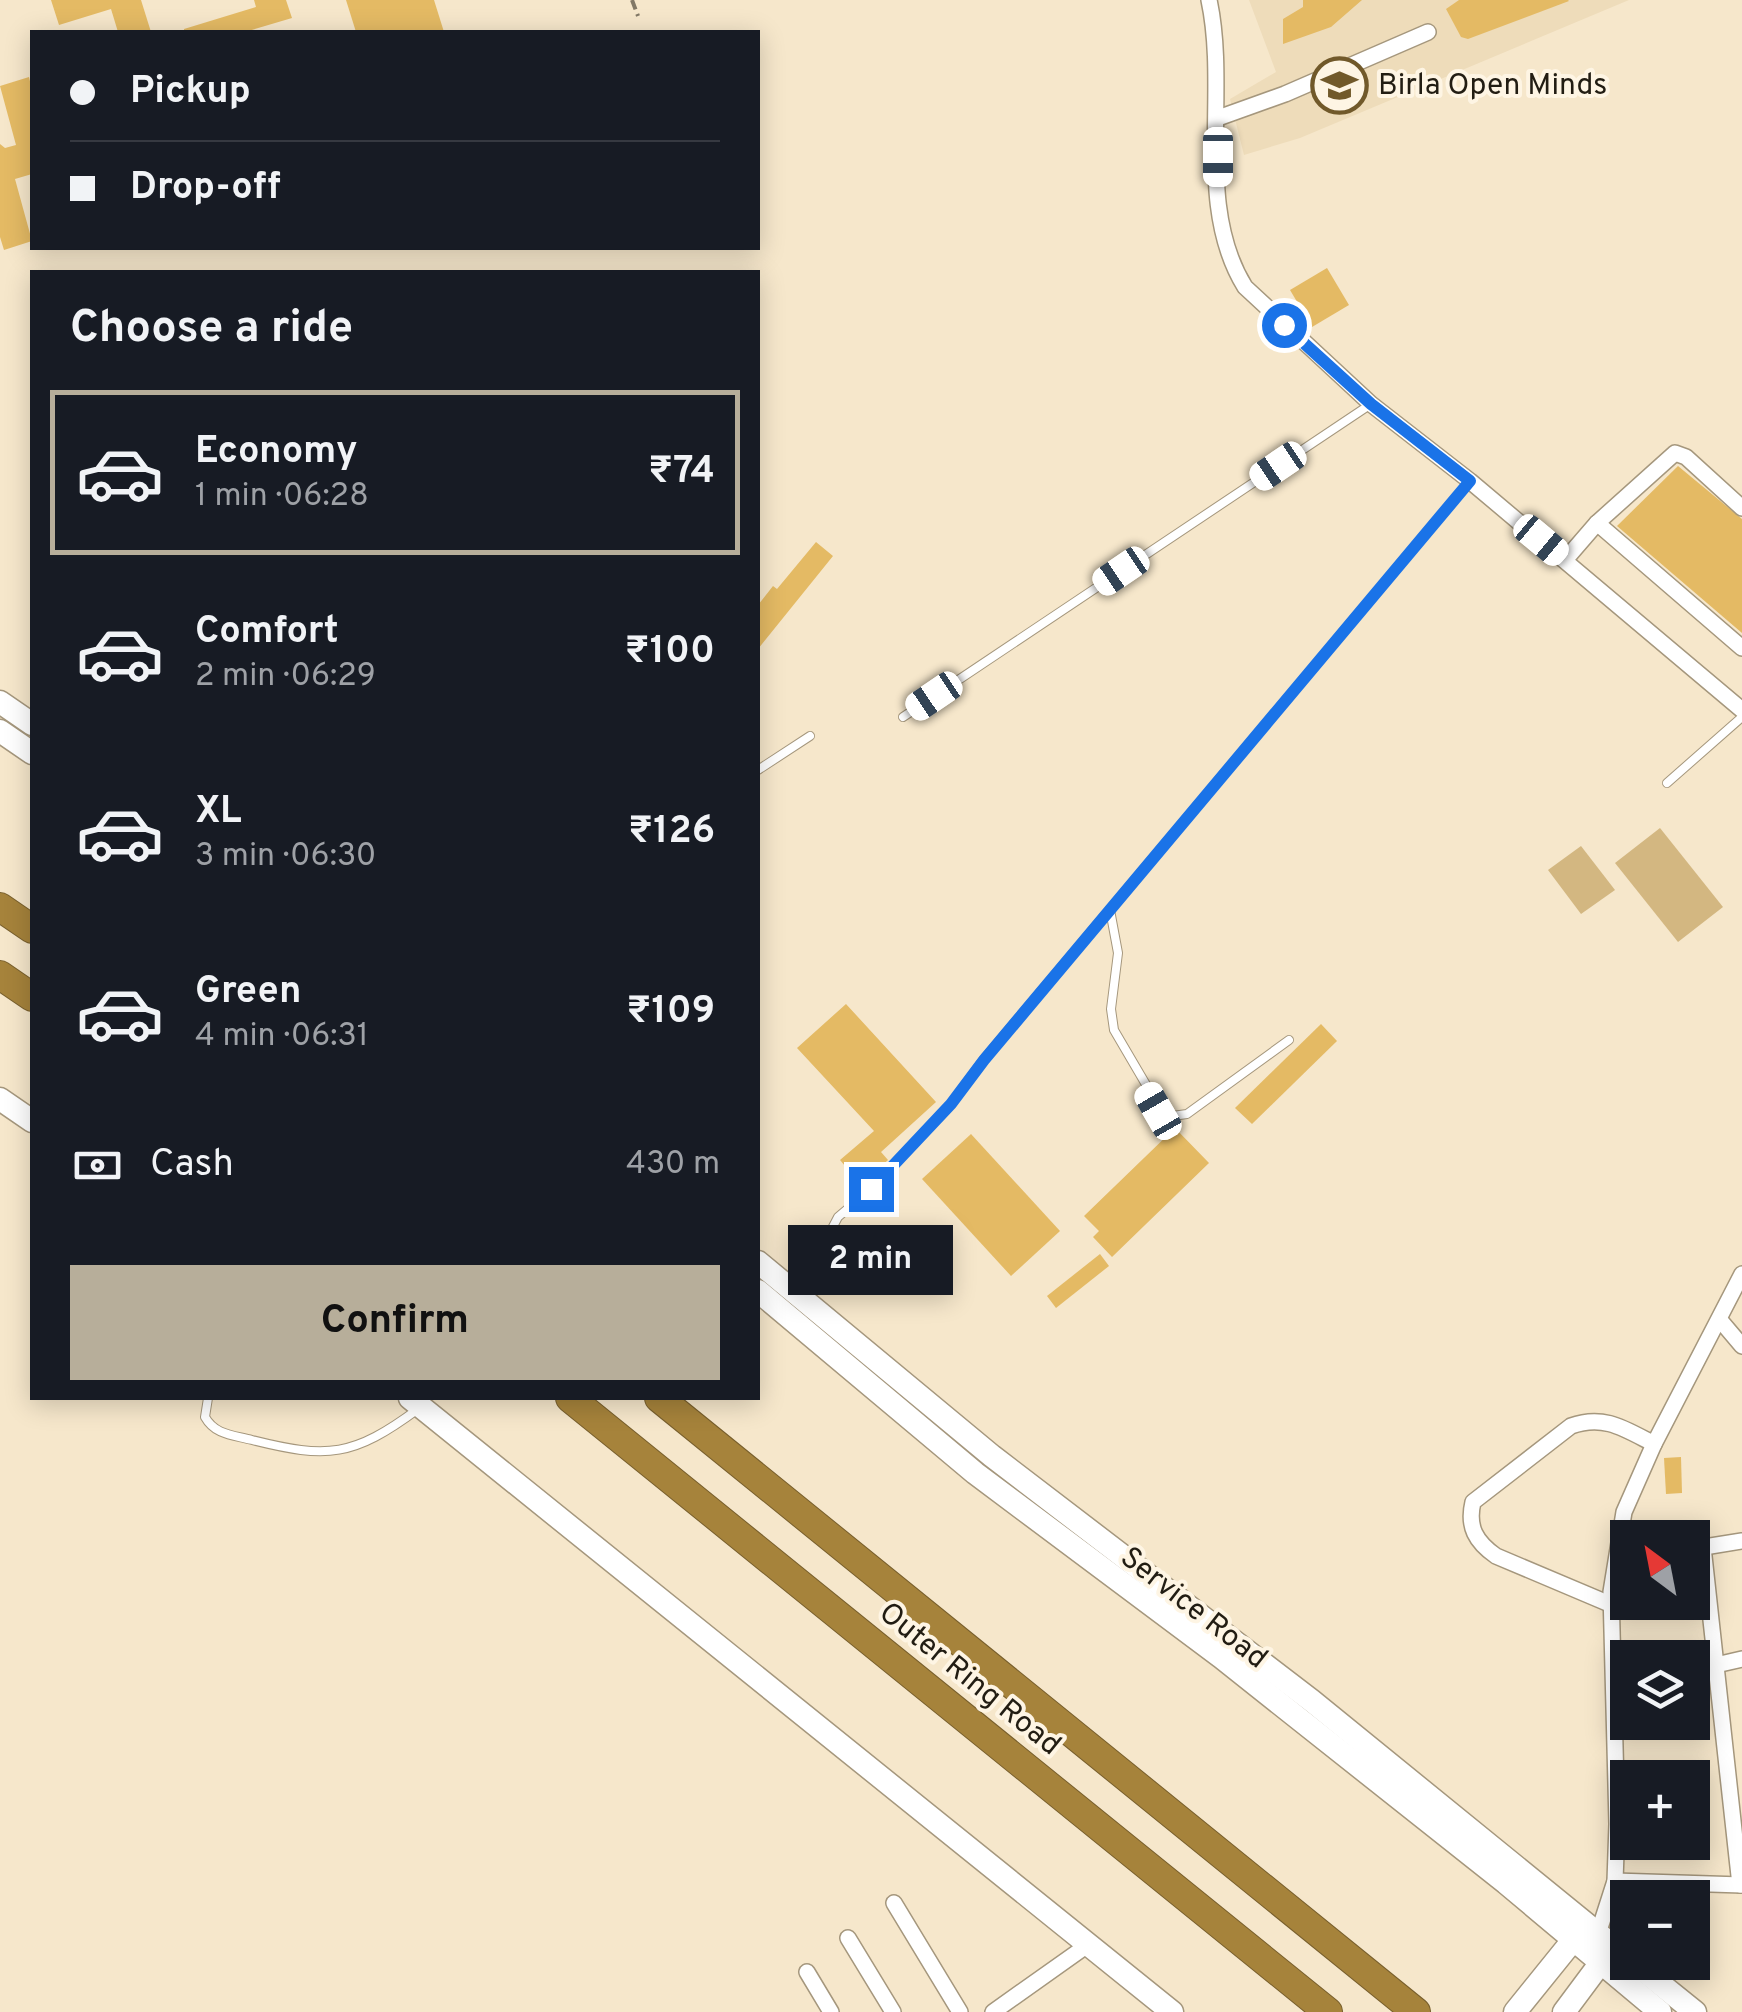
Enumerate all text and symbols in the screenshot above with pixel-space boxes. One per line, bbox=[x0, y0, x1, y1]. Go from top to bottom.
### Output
school or university icon: Birla Open Minds bbox=[1309, 56, 1369, 116]
text: Pickup bbox=[130, 68, 251, 117]
place label: Birla Open Minds bbox=[1378, 68, 1607, 105]
car bbox=[1203, 127, 1233, 187]
text: Drop-off bbox=[130, 164, 281, 213]
text: Choose a ride bbox=[70, 301, 353, 358]
route start bbox=[1262, 303, 1307, 348]
icon: car bbox=[75, 428, 165, 518]
text: Economy bbox=[195, 428, 357, 477]
car bbox=[1245, 437, 1311, 495]
text: ₹74 bbox=[648, 448, 715, 497]
text: 1 min · 06:28 bbox=[195, 477, 369, 517]
car bbox=[1508, 509, 1574, 571]
car bbox=[1088, 542, 1154, 600]
icon: car bbox=[75, 608, 165, 698]
text: Comfort bbox=[195, 608, 339, 657]
text: ₹100 bbox=[625, 628, 715, 677]
text: 2 min · 06:29 bbox=[195, 657, 376, 697]
car bbox=[901, 667, 967, 725]
icon: car bbox=[75, 788, 165, 878]
text: XL bbox=[195, 788, 242, 837]
text: ₹126 bbox=[628, 808, 715, 857]
text: 3 min · 06:30 bbox=[195, 837, 376, 877]
icon: car bbox=[75, 968, 165, 1058]
text: Green bbox=[195, 968, 301, 1017]
text: ₹109 bbox=[626, 988, 715, 1037]
text: 4 min · 06:31 bbox=[195, 1017, 369, 1057]
car bbox=[1130, 1078, 1186, 1144]
icon: cash bbox=[70, 1138, 125, 1193]
text: Cash bbox=[150, 1141, 234, 1190]
text: 430 m bbox=[626, 1145, 720, 1185]
route end bbox=[849, 1167, 894, 1212]
callout: 2 min bbox=[788, 1224, 954, 1294]
text: 2 min bbox=[829, 1240, 912, 1280]
button: Confirm bbox=[70, 1265, 720, 1380]
north arrow bbox=[1610, 1520, 1710, 1620]
map controls bbox=[1610, 1520, 1710, 1980]
street label: Service Road bbox=[1112, 1540, 1274, 1678]
street label: Outer Ring Road bbox=[871, 1595, 1067, 1765]
button: layers bbox=[1610, 1640, 1710, 1740]
button: + bbox=[1610, 1760, 1710, 1860]
button: − bbox=[1610, 1880, 1710, 1980]

